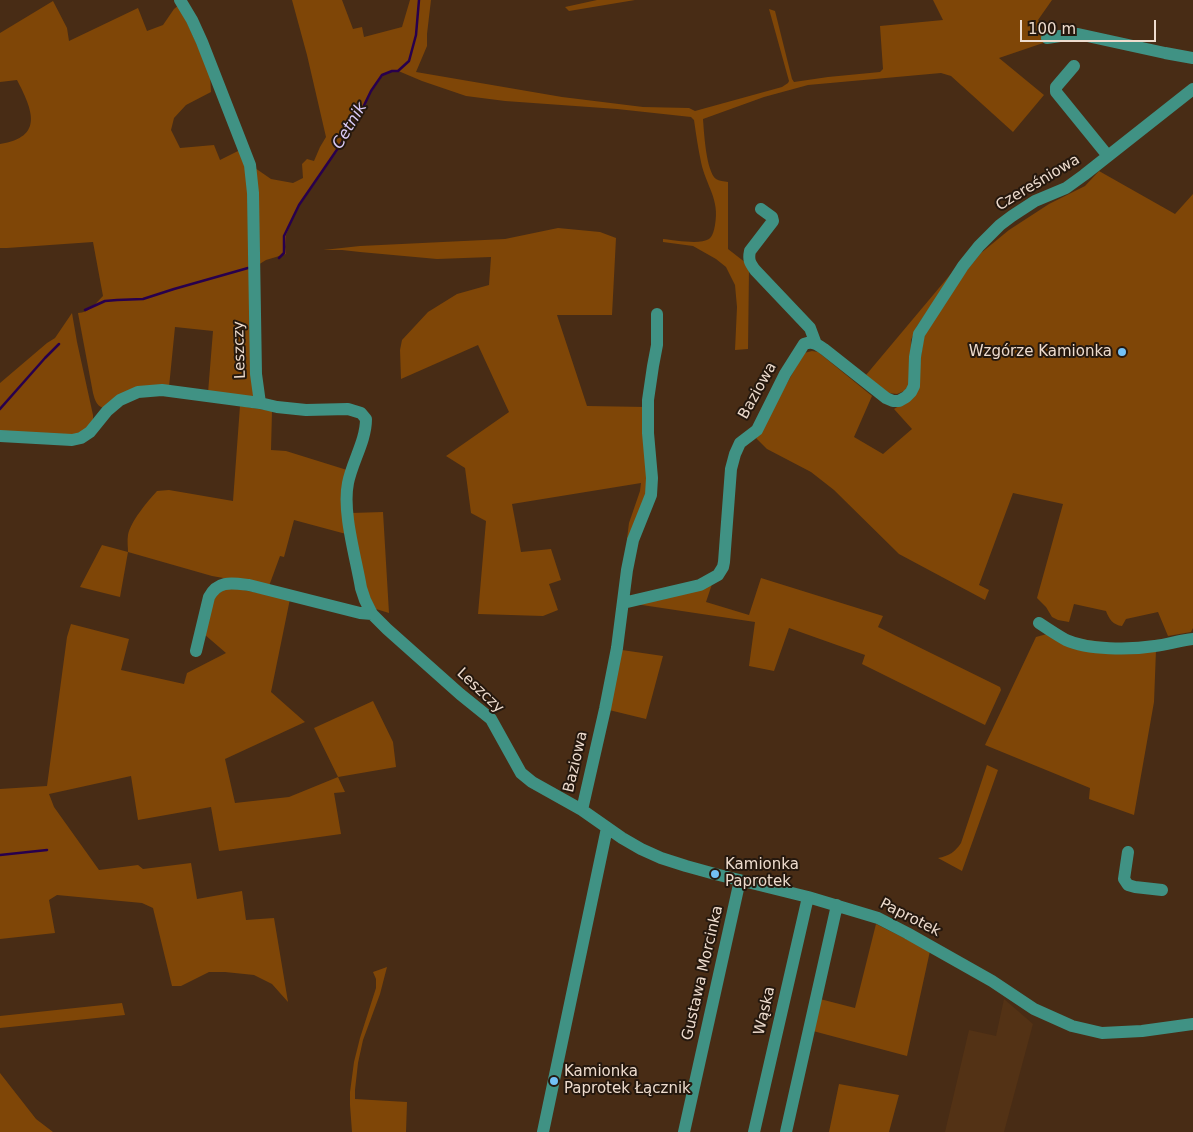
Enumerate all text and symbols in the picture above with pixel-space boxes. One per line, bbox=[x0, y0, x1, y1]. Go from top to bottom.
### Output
scale bar bbox=[1023, 10, 1159, 42]
text: 100 m bbox=[1028, 20, 1076, 38]
water label: Cetnik bbox=[329, 99, 371, 153]
street label: Czereśniowa bbox=[993, 151, 1083, 215]
street label: Leszczy bbox=[230, 321, 250, 379]
place label: Wzgórze Kamionka bbox=[969, 343, 1112, 361]
marker: Wzgórze Kamionka bbox=[1116, 346, 1128, 358]
street label: Baziowa bbox=[735, 359, 781, 423]
street label: Leszczy bbox=[453, 665, 507, 717]
street label: Baziowa bbox=[560, 730, 592, 794]
place label: Kamionka Paprotek bbox=[725, 856, 799, 891]
marker: Kamionka Paprotek bbox=[709, 868, 721, 880]
street label: Paprotek bbox=[877, 895, 943, 941]
street label: Gustawa Morcinka bbox=[679, 904, 727, 1042]
street label: Wąska bbox=[751, 985, 779, 1037]
place label: Kamionka Paprotek Łącznik bbox=[564, 1063, 691, 1098]
marker: Kamionka Paprotek Łącznik bbox=[548, 1075, 560, 1087]

